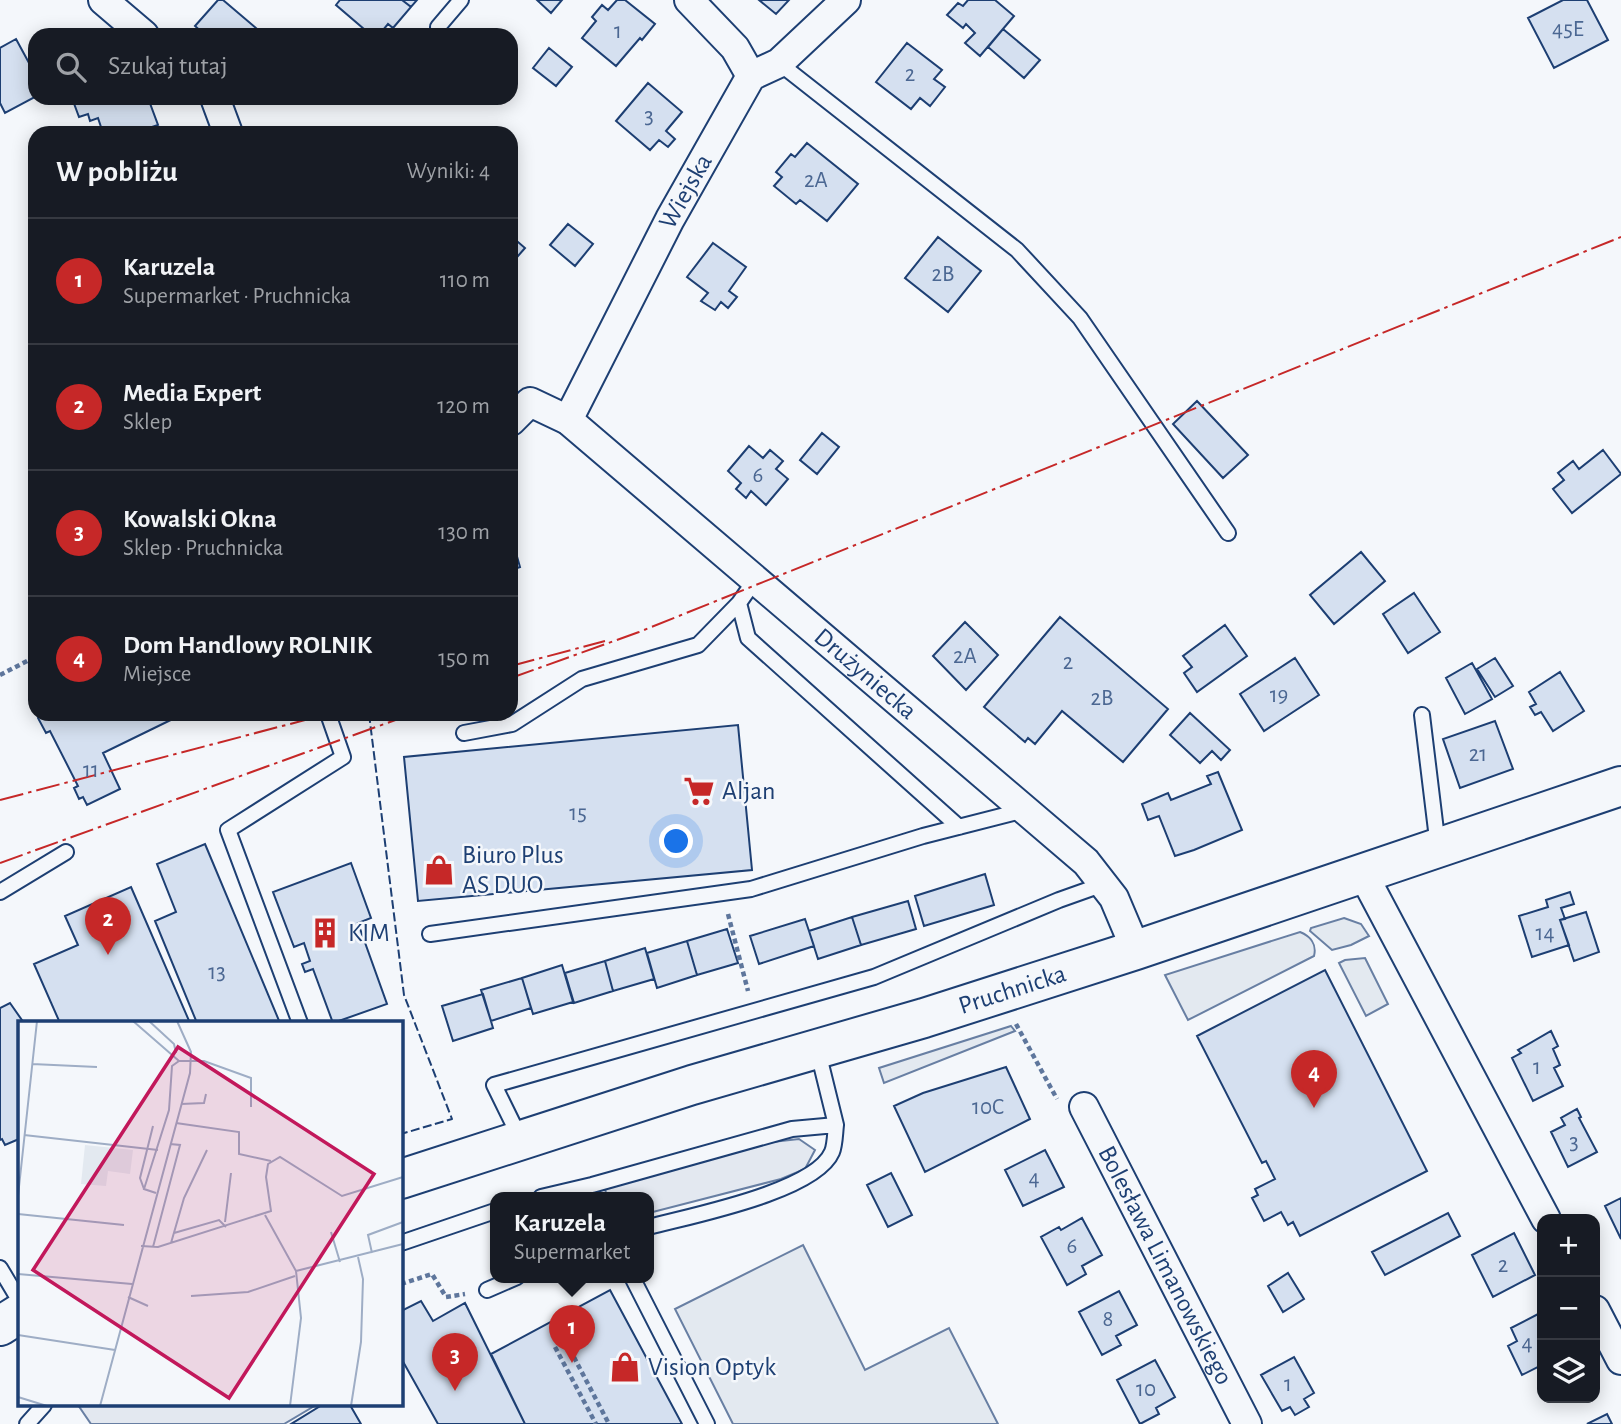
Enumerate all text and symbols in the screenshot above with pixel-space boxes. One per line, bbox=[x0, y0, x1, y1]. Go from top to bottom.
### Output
house number: 45E bbox=[1552, 18, 1584, 41]
house number: 1 bbox=[614, 20, 622, 43]
search box bbox=[28, 28, 518, 105]
icon: search bbox=[52, 48, 90, 86]
text: Szukaj tutaj bbox=[108, 53, 228, 79]
house number: 2 bbox=[905, 63, 915, 86]
house number: 3 bbox=[644, 105, 654, 128]
street label: Wiejska bbox=[654, 150, 717, 233]
text: W pobliżu bbox=[56, 157, 178, 187]
text: Wyniki: 4 bbox=[407, 160, 490, 183]
house number: 2A bbox=[804, 169, 828, 192]
text: Karuzela bbox=[123, 254, 215, 280]
house number: 2B bbox=[932, 263, 954, 286]
text: 1 bbox=[75, 269, 83, 292]
text: 110 m bbox=[440, 269, 490, 292]
text: Supermarket · Pruchnicka bbox=[123, 285, 351, 308]
text: Media Expert bbox=[123, 380, 261, 406]
text: 2 bbox=[74, 395, 84, 418]
text: 120 m bbox=[437, 395, 490, 418]
text: Sklep bbox=[123, 411, 172, 434]
house number: 6 bbox=[753, 464, 763, 487]
text: Kowalski Okna bbox=[123, 506, 277, 532]
text: 3 bbox=[74, 521, 84, 544]
text: 130 m bbox=[438, 521, 490, 544]
text: Sklep · Pruchnicka bbox=[123, 537, 283, 560]
street label: Drużyniecka bbox=[809, 623, 922, 724]
text: Dom Handlowy ROLNIK bbox=[123, 632, 372, 658]
house number: 2A bbox=[953, 645, 977, 668]
text: 4 bbox=[73, 647, 85, 670]
text: 150 m bbox=[438, 647, 490, 670]
house number: 2 bbox=[1063, 651, 1073, 674]
text: Miejsce bbox=[123, 663, 191, 686]
house number: 19 bbox=[1270, 684, 1288, 707]
house number: 2B bbox=[1091, 687, 1113, 710]
house number: 21 bbox=[1469, 743, 1487, 766]
house number: 11 bbox=[83, 759, 99, 782]
supermarket icon: Aljan bbox=[682, 774, 716, 808]
place label: Aljan bbox=[722, 778, 776, 804]
house number: 15 bbox=[569, 802, 587, 825]
your location bbox=[659, 824, 693, 858]
place label: Biuro Plus AS DUO bbox=[462, 842, 564, 898]
shop icon: Biuro Plus AS DUO bbox=[422, 853, 456, 887]
pin: 2 bbox=[85, 897, 131, 955]
building icon: KIM bbox=[308, 916, 342, 950]
place label: KIM bbox=[348, 920, 390, 946]
house number: 14 bbox=[1536, 922, 1554, 945]
street label: Pruchnicka bbox=[955, 960, 1069, 1019]
house number: 13 bbox=[208, 961, 226, 984]
inset map bbox=[18, 1021, 402, 1406]
pin: 4 bbox=[1291, 1050, 1337, 1108]
house number: 1 bbox=[1533, 1056, 1541, 1079]
house number: 10C bbox=[972, 1096, 1004, 1119]
house number: 3 bbox=[1569, 1131, 1579, 1154]
street label: Bolesława Limanowskiego bbox=[1093, 1142, 1237, 1389]
house number: 4 bbox=[1028, 1167, 1040, 1190]
popup bbox=[490, 1192, 654, 1283]
text: Karuzela bbox=[514, 1210, 606, 1236]
map controls bbox=[1537, 1214, 1600, 1403]
button: + bbox=[1537, 1214, 1600, 1277]
house number: 6 bbox=[1067, 1235, 1077, 1258]
text: Supermarket bbox=[514, 1241, 630, 1264]
house number: 2 bbox=[1498, 1254, 1508, 1277]
button: − bbox=[1537, 1277, 1600, 1340]
pin: 1 bbox=[549, 1305, 595, 1363]
house number: 8 bbox=[1103, 1308, 1113, 1331]
house number: 4 bbox=[1521, 1332, 1533, 1355]
pin: 3 bbox=[432, 1333, 478, 1391]
button: layers bbox=[1537, 1340, 1600, 1403]
shop icon: Vision Optyk bbox=[608, 1350, 642, 1384]
place label: Vision Optyk bbox=[648, 1354, 776, 1380]
house number: 1 bbox=[1284, 1373, 1292, 1396]
house number: 10 bbox=[1136, 1378, 1156, 1401]

